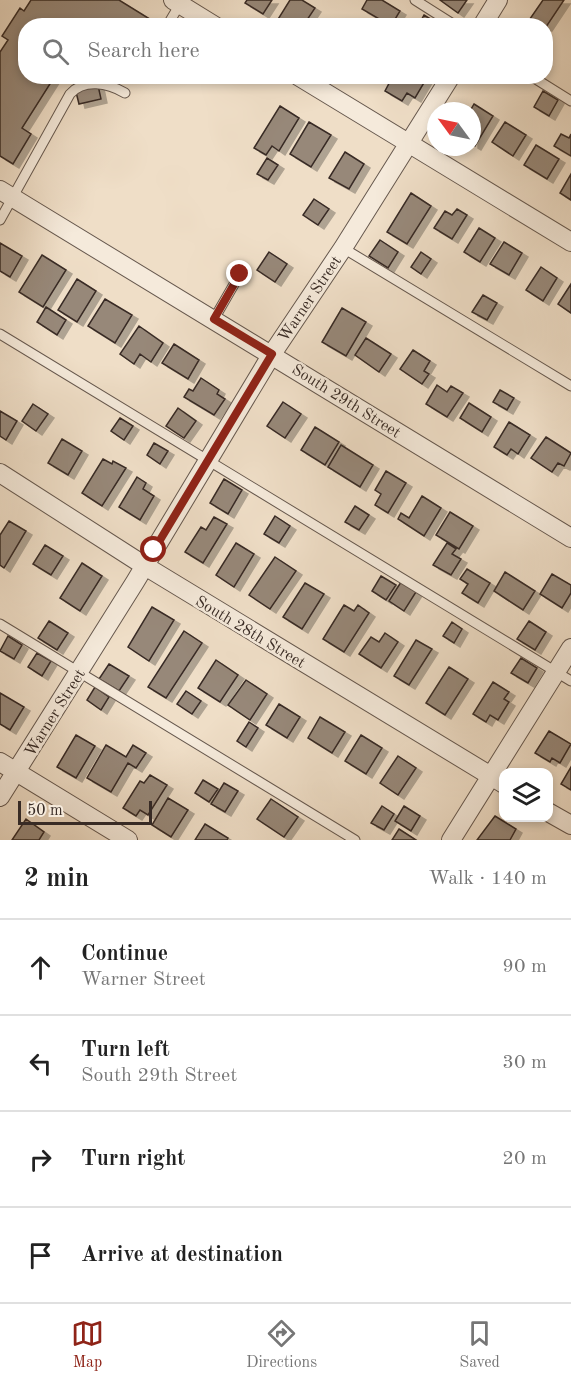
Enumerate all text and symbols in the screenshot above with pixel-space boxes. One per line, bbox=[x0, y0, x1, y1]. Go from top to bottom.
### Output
search box bbox=[18, 18, 553, 84]
icon: search bbox=[39, 35, 72, 68]
text: Search here bbox=[87, 40, 200, 62]
north arrow bbox=[427, 102, 481, 156]
street label: Warner Street bbox=[276, 253, 345, 345]
route end bbox=[226, 260, 252, 286]
street label: South 29th Street bbox=[289, 362, 403, 442]
route start bbox=[140, 536, 166, 562]
street label: South 28th Street bbox=[192, 594, 308, 672]
street label: Warner Street bbox=[22, 666, 89, 760]
map controls bbox=[499, 768, 553, 822]
button: layers bbox=[499, 768, 553, 822]
scale bar bbox=[18, 798, 152, 826]
text: 50 m bbox=[27, 803, 63, 819]
text: 2 min bbox=[24, 866, 89, 892]
text: Walk · 140 m bbox=[428, 869, 547, 889]
text: Continue bbox=[81, 943, 168, 965]
icon: ahead bbox=[24, 951, 57, 984]
text: 90 m bbox=[502, 957, 547, 977]
text: Warner Street bbox=[81, 970, 206, 990]
text: Turn left bbox=[81, 1039, 170, 1061]
icon: left bbox=[24, 1047, 57, 1080]
text: 30 m bbox=[502, 1053, 547, 1073]
text: South 29th Street bbox=[81, 1066, 237, 1086]
icon: right bbox=[24, 1143, 57, 1176]
text: Turn right bbox=[81, 1148, 185, 1170]
text: 20 m bbox=[502, 1149, 547, 1169]
icon: arrive bbox=[24, 1239, 57, 1272]
text: Arrive at destination bbox=[81, 1244, 283, 1266]
tab: Map bbox=[71, 1317, 104, 1373]
tab: Directions bbox=[246, 1317, 317, 1373]
tab: Saved bbox=[459, 1317, 500, 1373]

